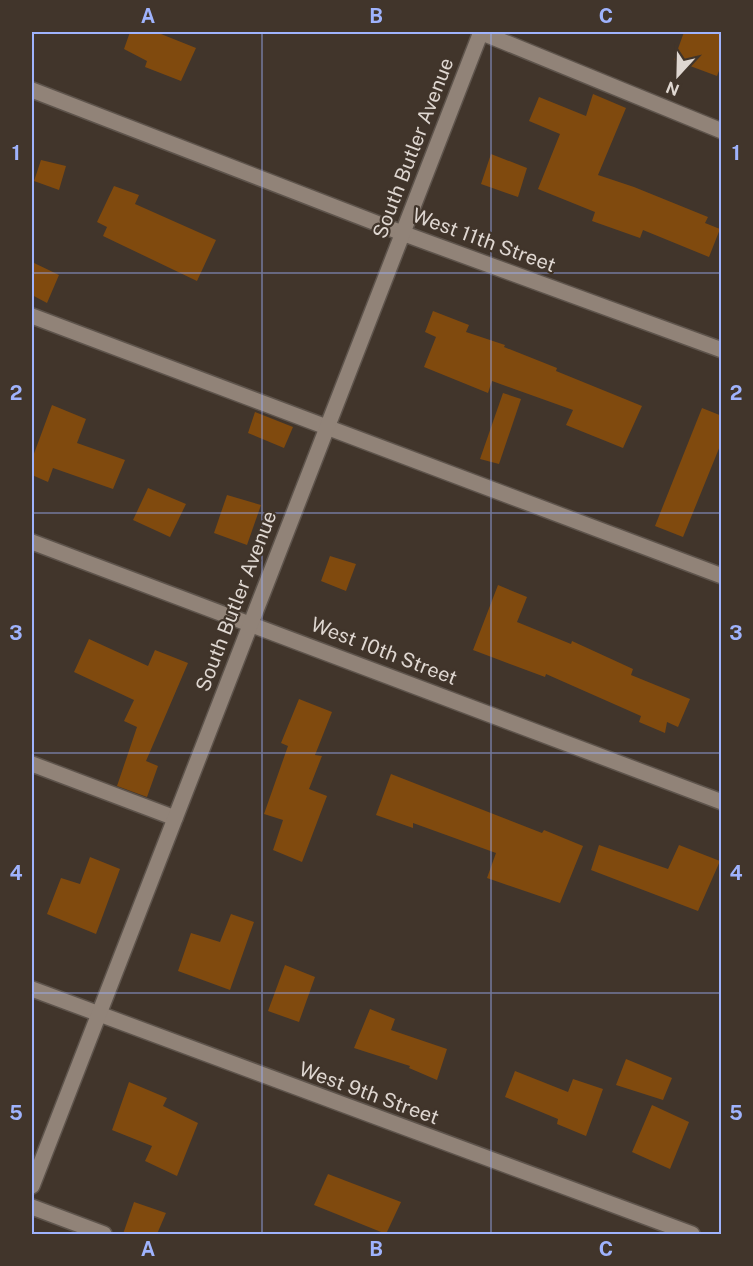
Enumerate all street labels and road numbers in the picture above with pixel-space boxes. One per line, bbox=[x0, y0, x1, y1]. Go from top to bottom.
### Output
street label: South Butler Avenue bbox=[367, 54, 459, 242]
street label: West 11th Street bbox=[409, 203, 559, 277]
street label: South Butler Avenue bbox=[190, 507, 282, 695]
street label: West 10th Street bbox=[307, 612, 461, 690]
street label: West 9th Street bbox=[296, 1057, 442, 1129]

